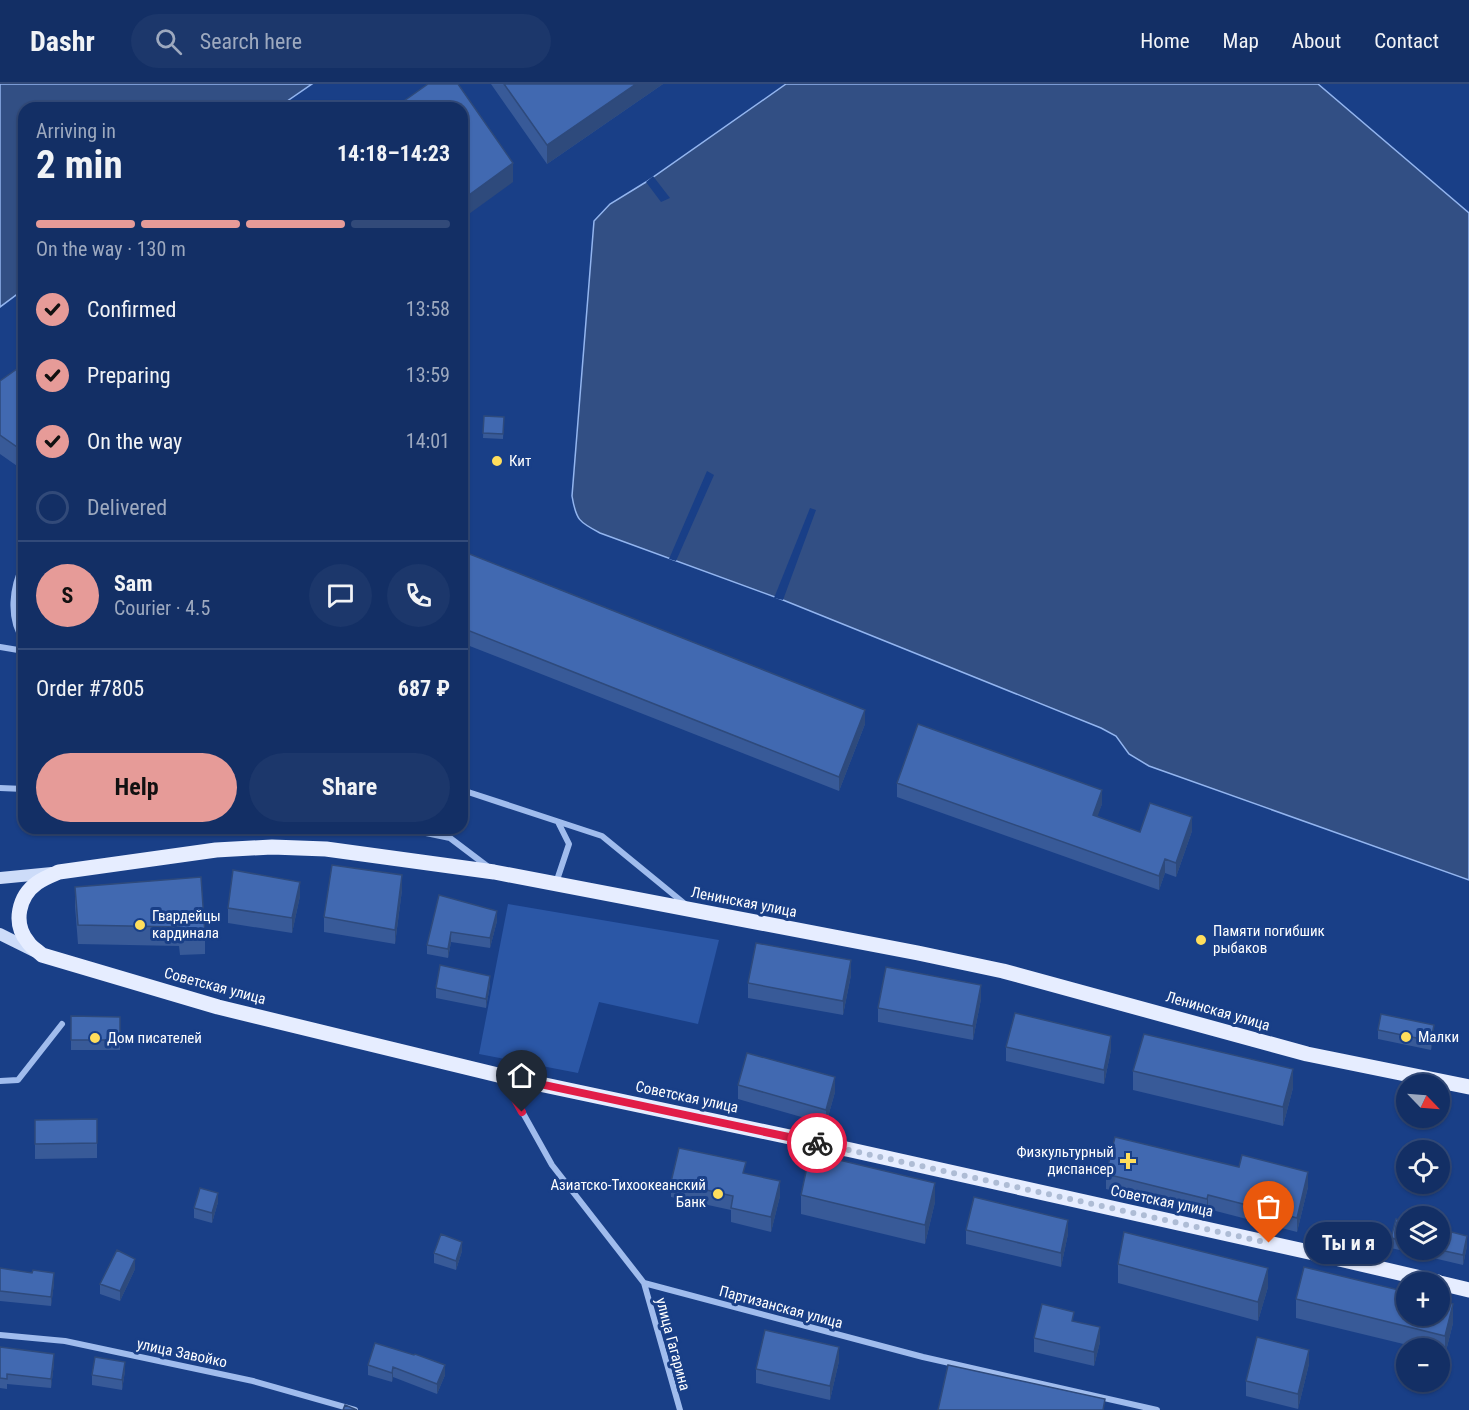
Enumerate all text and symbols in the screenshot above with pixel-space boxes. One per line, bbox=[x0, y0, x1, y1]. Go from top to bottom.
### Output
search box bbox=[131, 14, 551, 68]
text: Dashr bbox=[30, 25, 95, 58]
icon: search bbox=[152, 25, 185, 58]
text: Search here bbox=[200, 29, 302, 54]
text: Home bbox=[1140, 29, 1190, 53]
text: Map bbox=[1223, 29, 1259, 53]
text: About bbox=[1292, 29, 1341, 53]
text: Contact bbox=[1374, 29, 1439, 53]
text: Arriving in bbox=[36, 119, 116, 143]
text: 14:18–14:23 bbox=[337, 141, 450, 166]
text: 2 min bbox=[36, 142, 123, 188]
text: On the way · 130 m bbox=[36, 237, 186, 261]
icon: check bbox=[36, 293, 69, 326]
text: Confirmed bbox=[87, 297, 176, 322]
text: 13:58 bbox=[406, 297, 450, 321]
icon: check bbox=[36, 359, 69, 392]
text: Preparing bbox=[87, 363, 171, 388]
text: 13:59 bbox=[406, 363, 450, 387]
icon: check bbox=[36, 425, 69, 458]
text: On the way bbox=[87, 429, 182, 454]
text: 14:01 bbox=[406, 429, 450, 453]
place label: Кит bbox=[509, 452, 531, 470]
marker: Кит bbox=[490, 454, 504, 468]
text: Delivered bbox=[87, 495, 167, 520]
button: chat bbox=[309, 564, 372, 627]
button: phone bbox=[387, 564, 450, 627]
text: Sam bbox=[114, 571, 153, 596]
text: S bbox=[62, 583, 73, 608]
text: Courier · 4.5 bbox=[114, 596, 210, 620]
text: Order #7805 bbox=[36, 676, 144, 701]
text: 687 ₽ bbox=[398, 676, 450, 701]
button: Help bbox=[36, 753, 237, 822]
button: Share bbox=[249, 753, 450, 822]
street label: Ленинская улица bbox=[690, 883, 798, 921]
place label: Гвардейцы кардинала bbox=[152, 907, 221, 942]
marker: Гвардейцы кардинала bbox=[133, 918, 147, 932]
place label: Памяти погибшик рыбаков bbox=[1213, 922, 1325, 957]
marker: Памяти погибшик рыбаков bbox=[1194, 933, 1208, 947]
street label: Советская улица bbox=[162, 964, 268, 1008]
street label: Ленинская улица bbox=[1164, 988, 1272, 1034]
place label: Малки bbox=[1418, 1028, 1459, 1046]
place label: Дом писателей bbox=[107, 1029, 202, 1047]
marker: Малки bbox=[1399, 1030, 1413, 1044]
marker: Дом писателей bbox=[88, 1031, 102, 1045]
pin bbox=[496, 1050, 547, 1112]
icon: home bbox=[505, 1059, 538, 1092]
north arrow bbox=[1396, 1074, 1450, 1128]
map controls bbox=[1396, 1074, 1450, 1392]
street label: Советская улица bbox=[634, 1077, 740, 1117]
courier bbox=[787, 1113, 847, 1173]
icon: bike bbox=[801, 1127, 834, 1160]
button: locate bbox=[1396, 1140, 1450, 1194]
place label: Физкультурный диспансер bbox=[1016, 1143, 1114, 1178]
marker: Физкультурный диспансер bbox=[1119, 1152, 1137, 1170]
place label: Азиатско-Тихоокеанский Банк bbox=[550, 1176, 706, 1211]
street label: Советская улица bbox=[1109, 1181, 1215, 1221]
pin bbox=[1243, 1181, 1294, 1243]
marker: Азиатско-Тихоокеанский Банк bbox=[711, 1187, 725, 1201]
icon: bag bbox=[1252, 1190, 1285, 1223]
button: layers bbox=[1396, 1206, 1450, 1260]
callout: Ты и я bbox=[1305, 1222, 1392, 1264]
text: Ты и я bbox=[1322, 1231, 1375, 1255]
button: + bbox=[1396, 1272, 1450, 1326]
street label: Партизанская улица bbox=[717, 1282, 845, 1332]
street label: улица Гагарина bbox=[652, 1296, 694, 1392]
street label: улица Завойко bbox=[135, 1335, 229, 1371]
button: − bbox=[1396, 1338, 1450, 1392]

